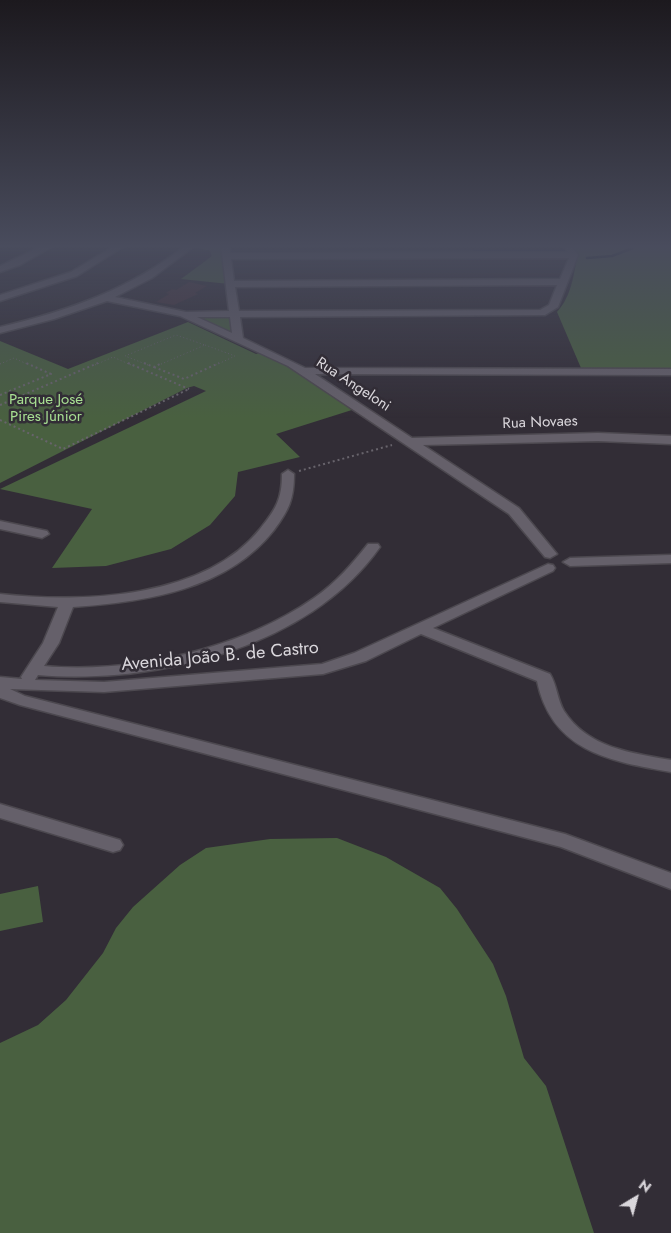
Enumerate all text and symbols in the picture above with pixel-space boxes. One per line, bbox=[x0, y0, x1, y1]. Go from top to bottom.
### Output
street label: Rua Angeloni bbox=[312, 354, 394, 416]
park label: Parque José Pires Júnior bbox=[9, 391, 83, 426]
street label: Rua Novaes bbox=[502, 413, 578, 433]
street label: Avenida João B. de Castro bbox=[120, 638, 320, 676]
north arrow bbox=[611, 1173, 661, 1223]
text: N bbox=[635, 1175, 655, 1197]

